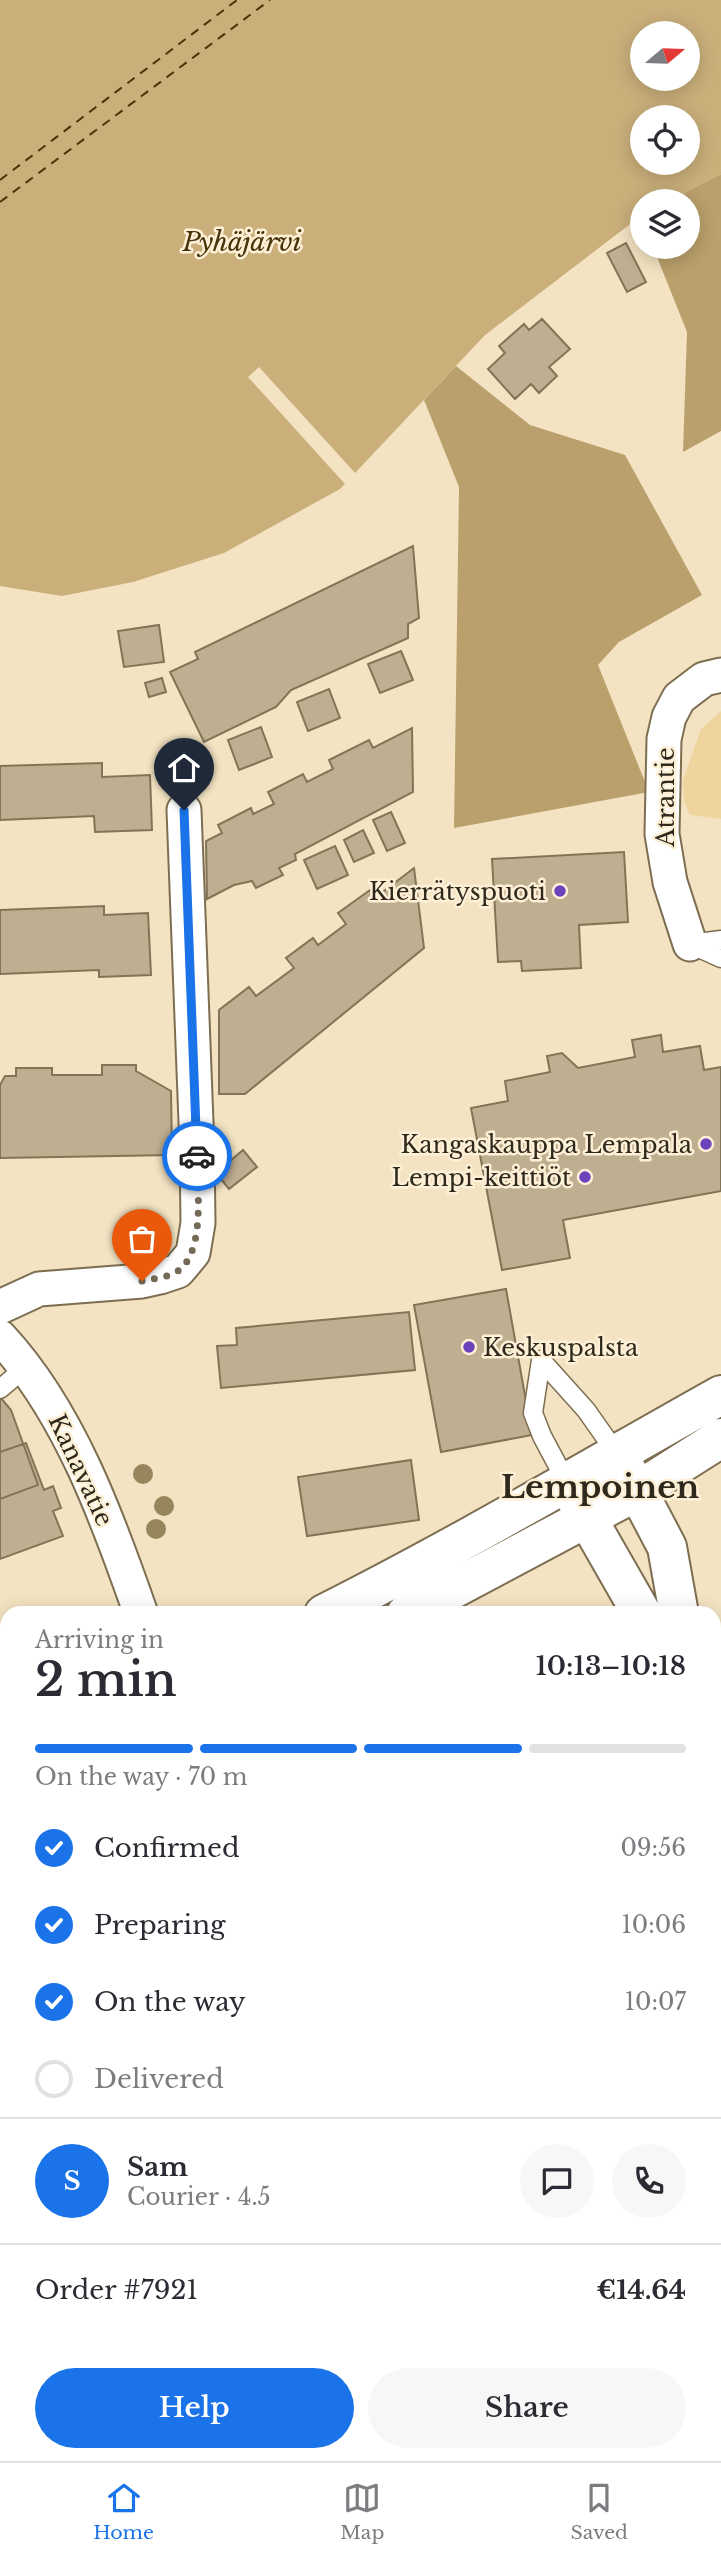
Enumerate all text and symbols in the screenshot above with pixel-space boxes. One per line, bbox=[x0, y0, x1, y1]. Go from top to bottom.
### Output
north arrow bbox=[630, 21, 700, 91]
map controls bbox=[630, 21, 700, 259]
button: locate bbox=[630, 105, 700, 175]
button: layers bbox=[630, 189, 700, 259]
water label: Pyhäjärvi bbox=[181, 226, 302, 258]
pin bbox=[154, 738, 214, 810]
street label: Atrantie bbox=[651, 747, 680, 848]
icon: home bbox=[165, 749, 203, 787]
place label: Kierrätyspuoti bbox=[369, 877, 546, 906]
marker: Kierrätyspuoti bbox=[552, 883, 568, 899]
courier bbox=[162, 1121, 232, 1191]
place label: Kangaskauppa Lempala bbox=[401, 1130, 693, 1159]
marker: Kangaskauppa Lempala bbox=[698, 1136, 714, 1152]
icon: car bbox=[178, 1137, 216, 1175]
place label: Lempi-keittiöt bbox=[392, 1163, 571, 1192]
marker: Lempi-keittiöt bbox=[577, 1169, 593, 1185]
pin bbox=[112, 1209, 172, 1281]
icon: bag bbox=[123, 1220, 161, 1258]
place label: Keskuspalsta bbox=[483, 1333, 639, 1362]
marker: Keskuspalsta bbox=[461, 1339, 477, 1355]
street label: Kanavatie bbox=[42, 1409, 120, 1531]
district label: Lempoinen bbox=[501, 1467, 699, 1507]
text: Arriving in bbox=[35, 1626, 164, 1654]
text: 10:13–10:18 bbox=[535, 1650, 686, 1682]
text: 2 min bbox=[35, 1651, 177, 1708]
text: On the way · 70 m bbox=[35, 1763, 248, 1791]
icon: check bbox=[35, 1829, 73, 1867]
text: Confirmed bbox=[94, 1832, 239, 1864]
text: 09:56 bbox=[620, 1834, 686, 1862]
icon: check bbox=[35, 1906, 73, 1944]
text: Preparing bbox=[94, 1909, 226, 1941]
text: 10:06 bbox=[622, 1911, 686, 1939]
icon: check bbox=[35, 1983, 73, 2021]
text: On the way bbox=[94, 1986, 246, 2018]
text: 10:07 bbox=[625, 1988, 686, 2016]
text: Delivered bbox=[94, 2063, 224, 2095]
button: chat bbox=[520, 2144, 594, 2218]
button: phone bbox=[612, 2144, 686, 2218]
text: Sam bbox=[127, 2151, 188, 2183]
text: S bbox=[63, 2165, 81, 2197]
text: Courier · 4.5 bbox=[127, 2183, 271, 2211]
text: Order #7921 bbox=[35, 2274, 198, 2306]
text: €14.64 bbox=[596, 2274, 686, 2306]
button: Help bbox=[35, 2368, 354, 2448]
button: Share bbox=[368, 2368, 686, 2448]
tab: Home bbox=[93, 2479, 154, 2544]
tab: Map bbox=[340, 2479, 384, 2544]
tab: Saved bbox=[571, 2479, 628, 2544]

